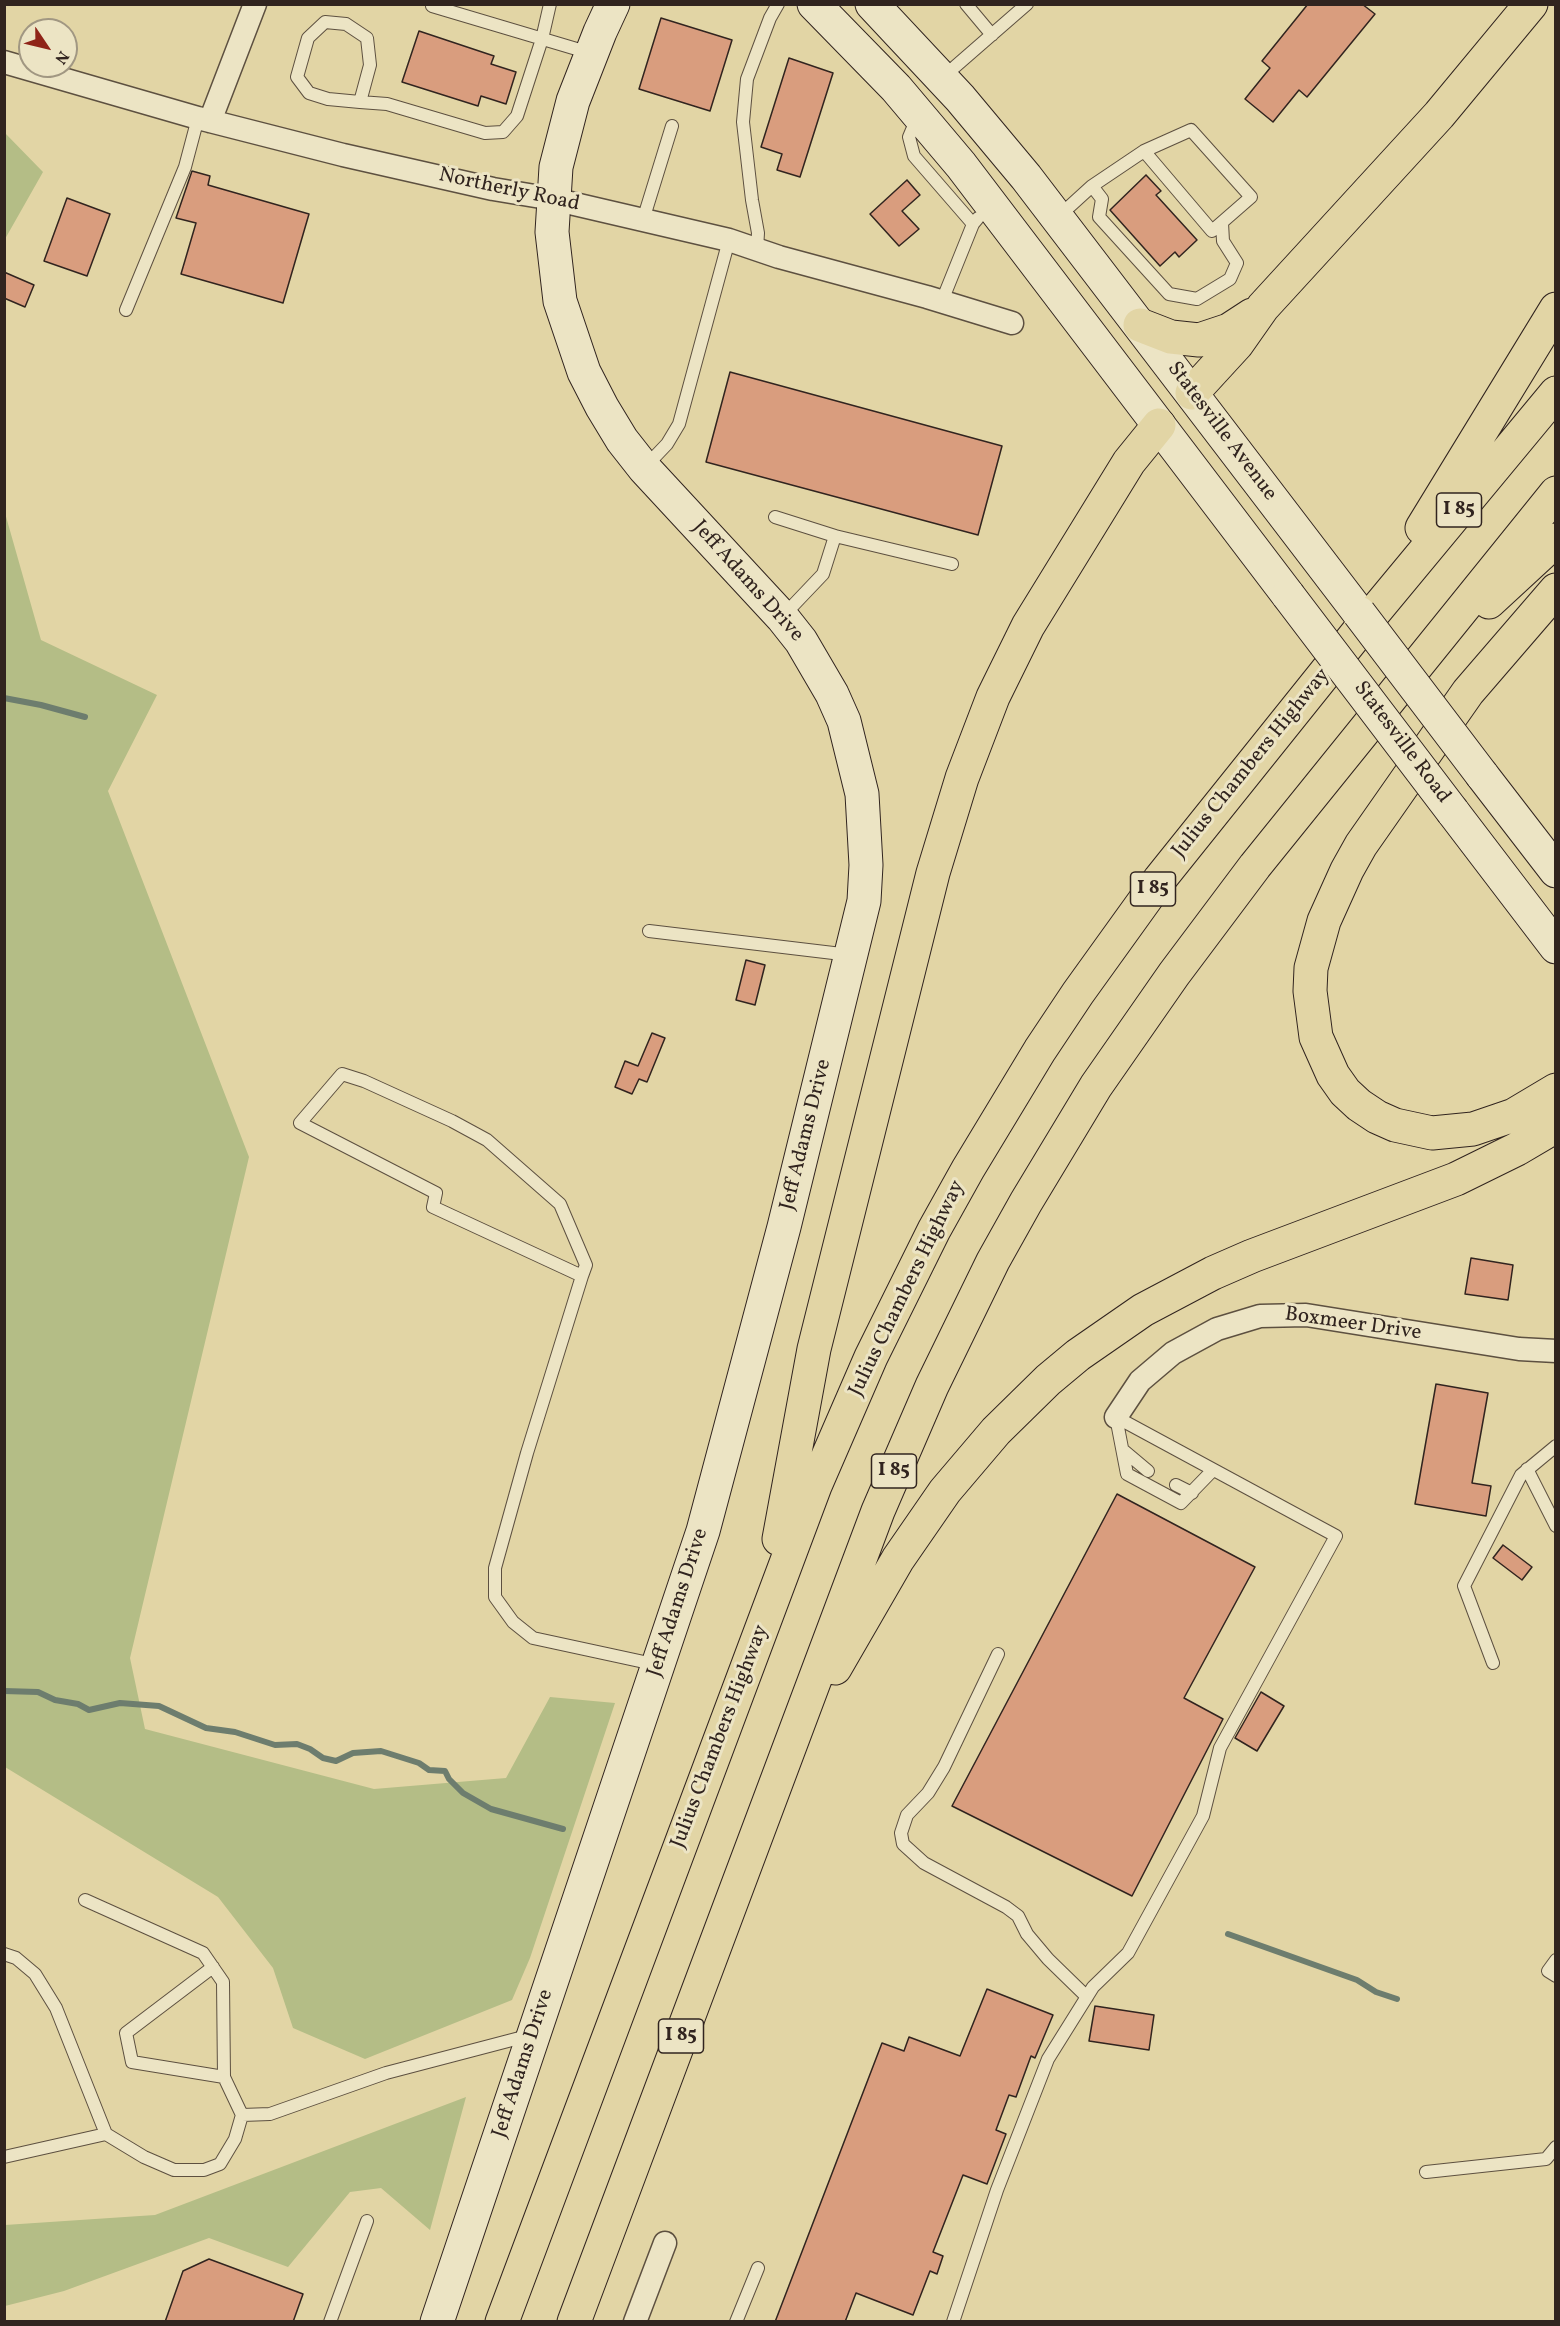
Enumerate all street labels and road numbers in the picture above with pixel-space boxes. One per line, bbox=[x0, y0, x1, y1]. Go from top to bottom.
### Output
street label: Northerly Road bbox=[436, 164, 582, 218]
street label: Statesville Avenue bbox=[1161, 357, 1281, 507]
road number: I 85 bbox=[1436, 493, 1482, 527]
street label: Jeff Adams Drive bbox=[686, 516, 808, 648]
street label: Julius Chambers Highway bbox=[1168, 664, 1336, 864]
street label: Statesville Road bbox=[1347, 677, 1455, 809]
road number: I 85 bbox=[1130, 872, 1176, 906]
street label: Jeff Adams Drive bbox=[776, 1057, 838, 1213]
street label: Julius Chambers Highway bbox=[845, 1177, 971, 1401]
street label: Boxmeer Drive bbox=[1283, 1303, 1423, 1347]
road number: I 85 bbox=[872, 1454, 916, 1488]
street label: Jeff Adams Drive bbox=[643, 1526, 715, 1680]
street label: Julius Chambers Highway bbox=[667, 1622, 775, 1852]
street label: Jeff Adams Drive bbox=[488, 1987, 560, 2141]
road number: I 85 bbox=[658, 2019, 704, 2053]

